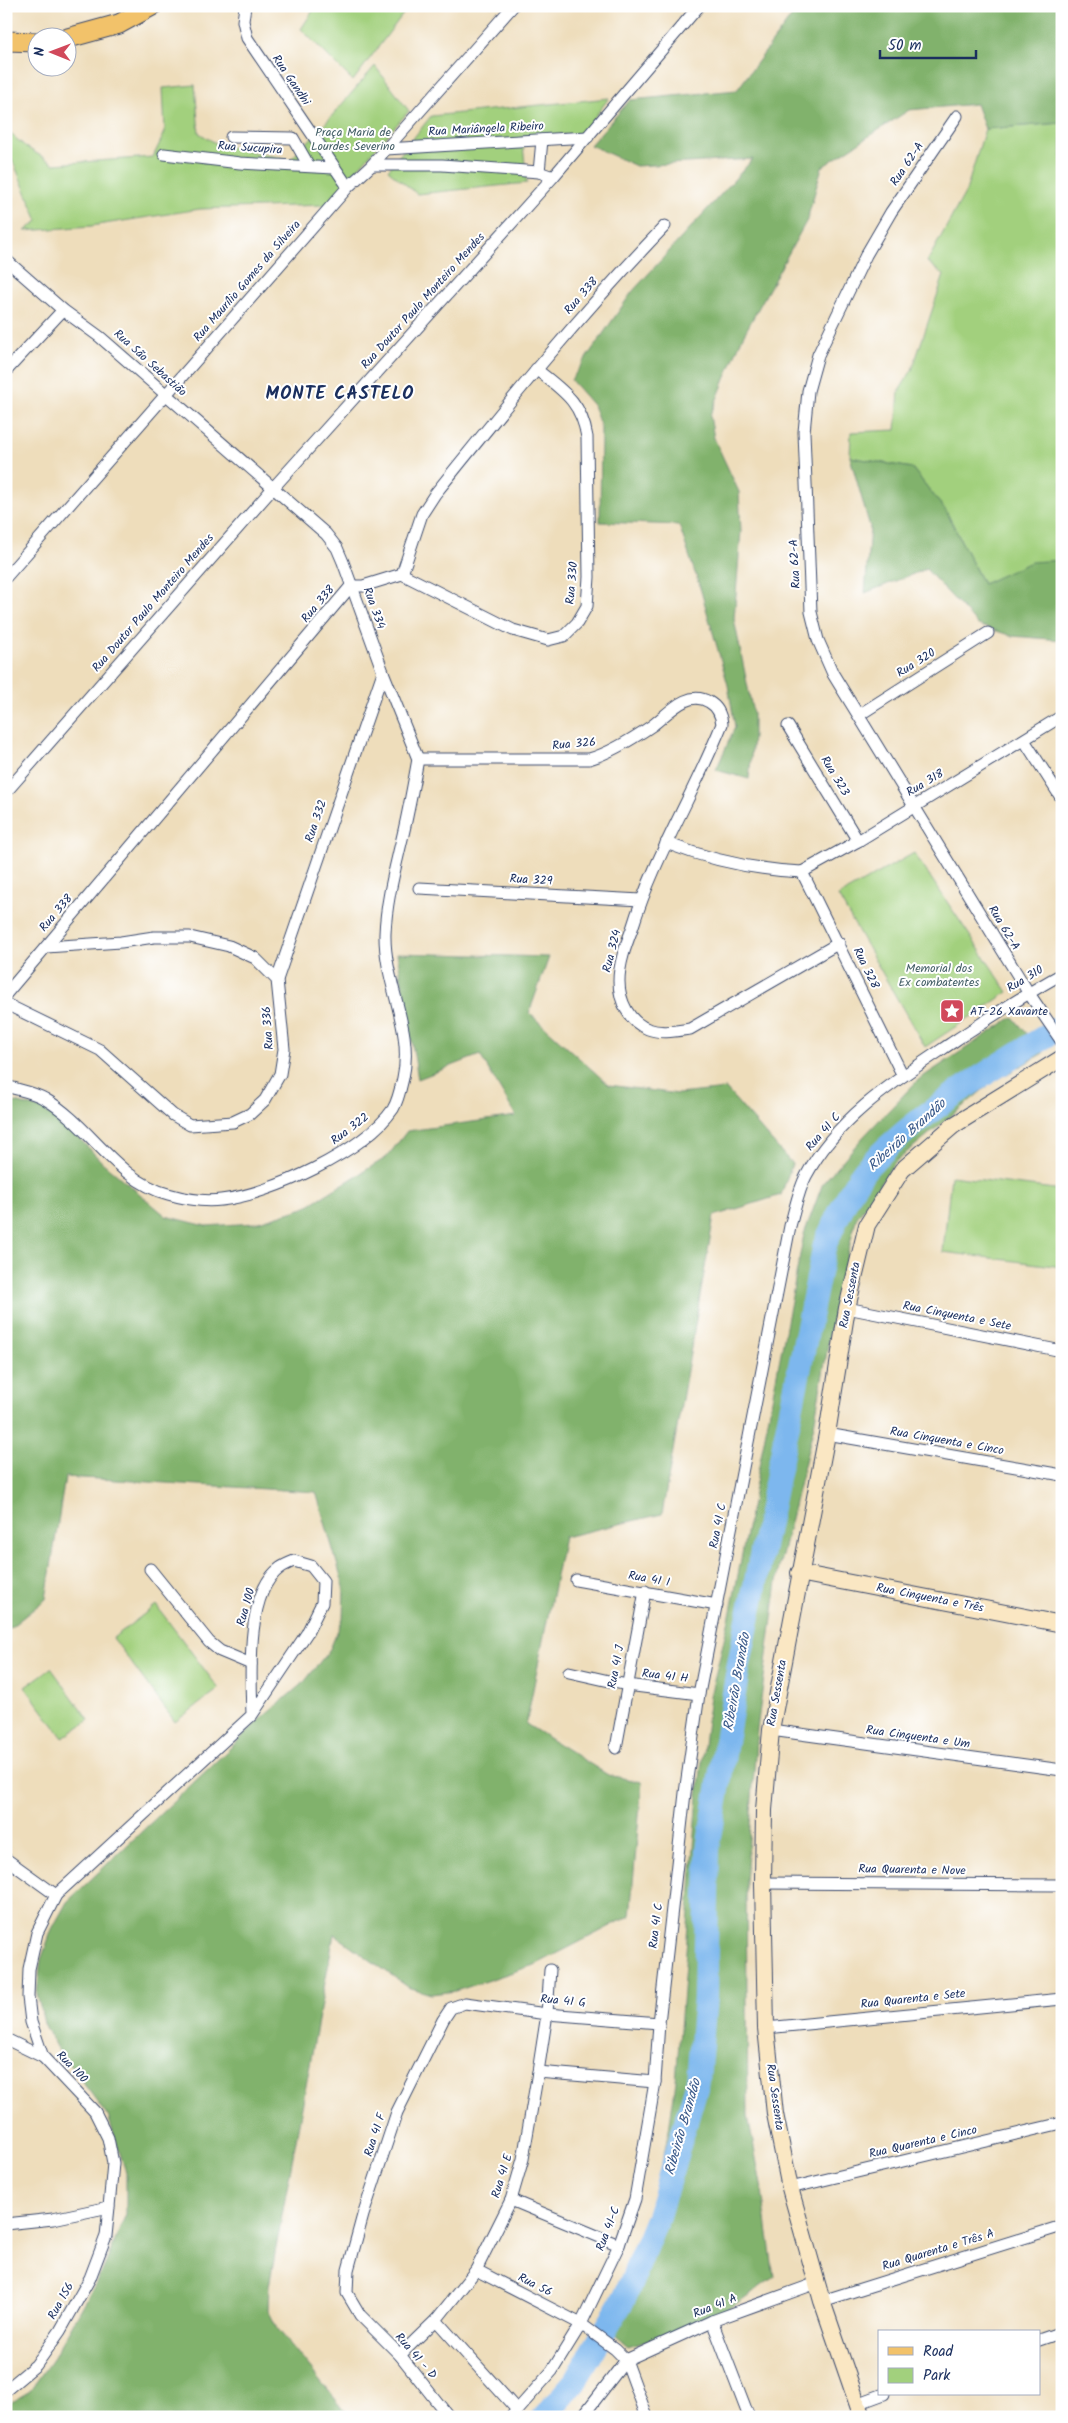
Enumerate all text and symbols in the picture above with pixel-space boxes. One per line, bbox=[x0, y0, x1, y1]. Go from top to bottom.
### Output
north arrow bbox=[28, 28, 78, 78]
scale bar bbox=[880, 28, 977, 60]
text: 50 m bbox=[888, 34, 922, 58]
text: N bbox=[29, 47, 51, 56]
street label: Rua Gandhi bbox=[267, 51, 316, 110]
street label: Rua Mariângela Ribeiro bbox=[428, 116, 544, 142]
park label: Praça Maria de Lourdes Severino bbox=[311, 123, 395, 156]
street label: Rua Sucupira bbox=[217, 136, 283, 160]
street label: Rua 62-A bbox=[885, 138, 929, 190]
street label: Rua Maurílio Gomes da Silveira bbox=[189, 216, 306, 346]
street label: Rua Doutor Paulo Monteiro Mendes bbox=[356, 228, 490, 374]
street label: Rua 338 bbox=[559, 273, 603, 319]
street label: Rua São Sebastião bbox=[109, 325, 191, 401]
district label: MONTE CASTELO bbox=[266, 380, 414, 409]
street label: Rua Doutor Paulo Monteiro Mendes bbox=[87, 529, 219, 677]
street label: Rua 62-A bbox=[784, 539, 806, 589]
street label: Rua 330 bbox=[561, 561, 583, 605]
street label: Rua 338 bbox=[297, 580, 340, 627]
street label: Rua 334 bbox=[358, 584, 391, 632]
street label: Rua 320 bbox=[893, 644, 939, 682]
street label: Rua 326 bbox=[551, 733, 597, 755]
street label: Rua 323 bbox=[816, 752, 855, 800]
street label: Rua 318 bbox=[903, 764, 948, 802]
street label: Rua 332 bbox=[300, 797, 332, 845]
street label: Rua 329 bbox=[509, 869, 553, 891]
street label: Rua 338 bbox=[35, 889, 78, 936]
street label: Rua 62-A bbox=[983, 902, 1025, 954]
street label: Rua 324 bbox=[597, 927, 627, 974]
street label: Rua 328 bbox=[848, 944, 885, 993]
park label: Memorial dos Ex combatentes bbox=[899, 959, 979, 992]
street label: Rua 310 bbox=[1003, 961, 1047, 997]
place icon: AT-26 Xavante bbox=[939, 998, 965, 1024]
place label: AT-26 Xavante bbox=[970, 1002, 1049, 1021]
street label: Rua 336 bbox=[257, 1006, 279, 1050]
water label: Ribeirão Brandão bbox=[863, 1093, 952, 1176]
street label: Rua 322 bbox=[327, 1108, 373, 1150]
street label: Rua 41 C bbox=[801, 1109, 845, 1155]
street label: Rua Sessenta bbox=[834, 1260, 866, 1330]
street label: Rua Cinquenta e Sete bbox=[901, 1296, 1013, 1336]
street label: Rua Cinquenta e Cinco bbox=[889, 1422, 1005, 1460]
street label: Rua 41 C bbox=[704, 1502, 732, 1550]
street label: Rua 41 I bbox=[627, 1566, 672, 1592]
street label: Rua Cinquenta e Três bbox=[875, 1578, 985, 1618]
street label: Rua 100 bbox=[231, 1586, 261, 1628]
water label: Ribeirão Brandão bbox=[718, 1630, 757, 1733]
street label: Rua 41 J bbox=[602, 1643, 630, 1690]
street label: Rua Sessenta bbox=[762, 1658, 792, 1728]
street label: Rua 41 H bbox=[641, 1664, 689, 1688]
street label: Rua Cinquenta e Um bbox=[865, 1720, 972, 1754]
street label: Rua Quarenta e Nove bbox=[858, 1860, 966, 1880]
street label: Rua 41 C bbox=[644, 1902, 668, 1950]
street label: Rua Quarenta e Sete bbox=[860, 1984, 967, 2014]
street label: Rua 41 G bbox=[539, 1990, 587, 2012]
street label: Rua 100 bbox=[52, 2046, 92, 2088]
street label: Rua Sessenta bbox=[761, 2062, 789, 2132]
water label: Ribeirão Brandão bbox=[659, 2075, 708, 2178]
street label: Rua 41 F bbox=[359, 2109, 391, 2159]
street label: Rua Quarenta e Cinco bbox=[867, 2120, 979, 2164]
street label: Rua 41 E bbox=[486, 2151, 518, 2201]
street label: Rua 41-C bbox=[591, 2204, 625, 2254]
street label: Rua Quarenta e Três A bbox=[880, 2224, 996, 2276]
street label: Rua 56 bbox=[514, 2268, 556, 2302]
street label: Rua 156 bbox=[43, 2279, 79, 2323]
street label: Rua 41 A bbox=[690, 2289, 740, 2323]
street label: Rua 41 - D bbox=[390, 2328, 442, 2384]
legend bbox=[878, 2330, 1040, 2396]
text: Road bbox=[923, 2340, 954, 2364]
text: Park bbox=[923, 2364, 951, 2388]

